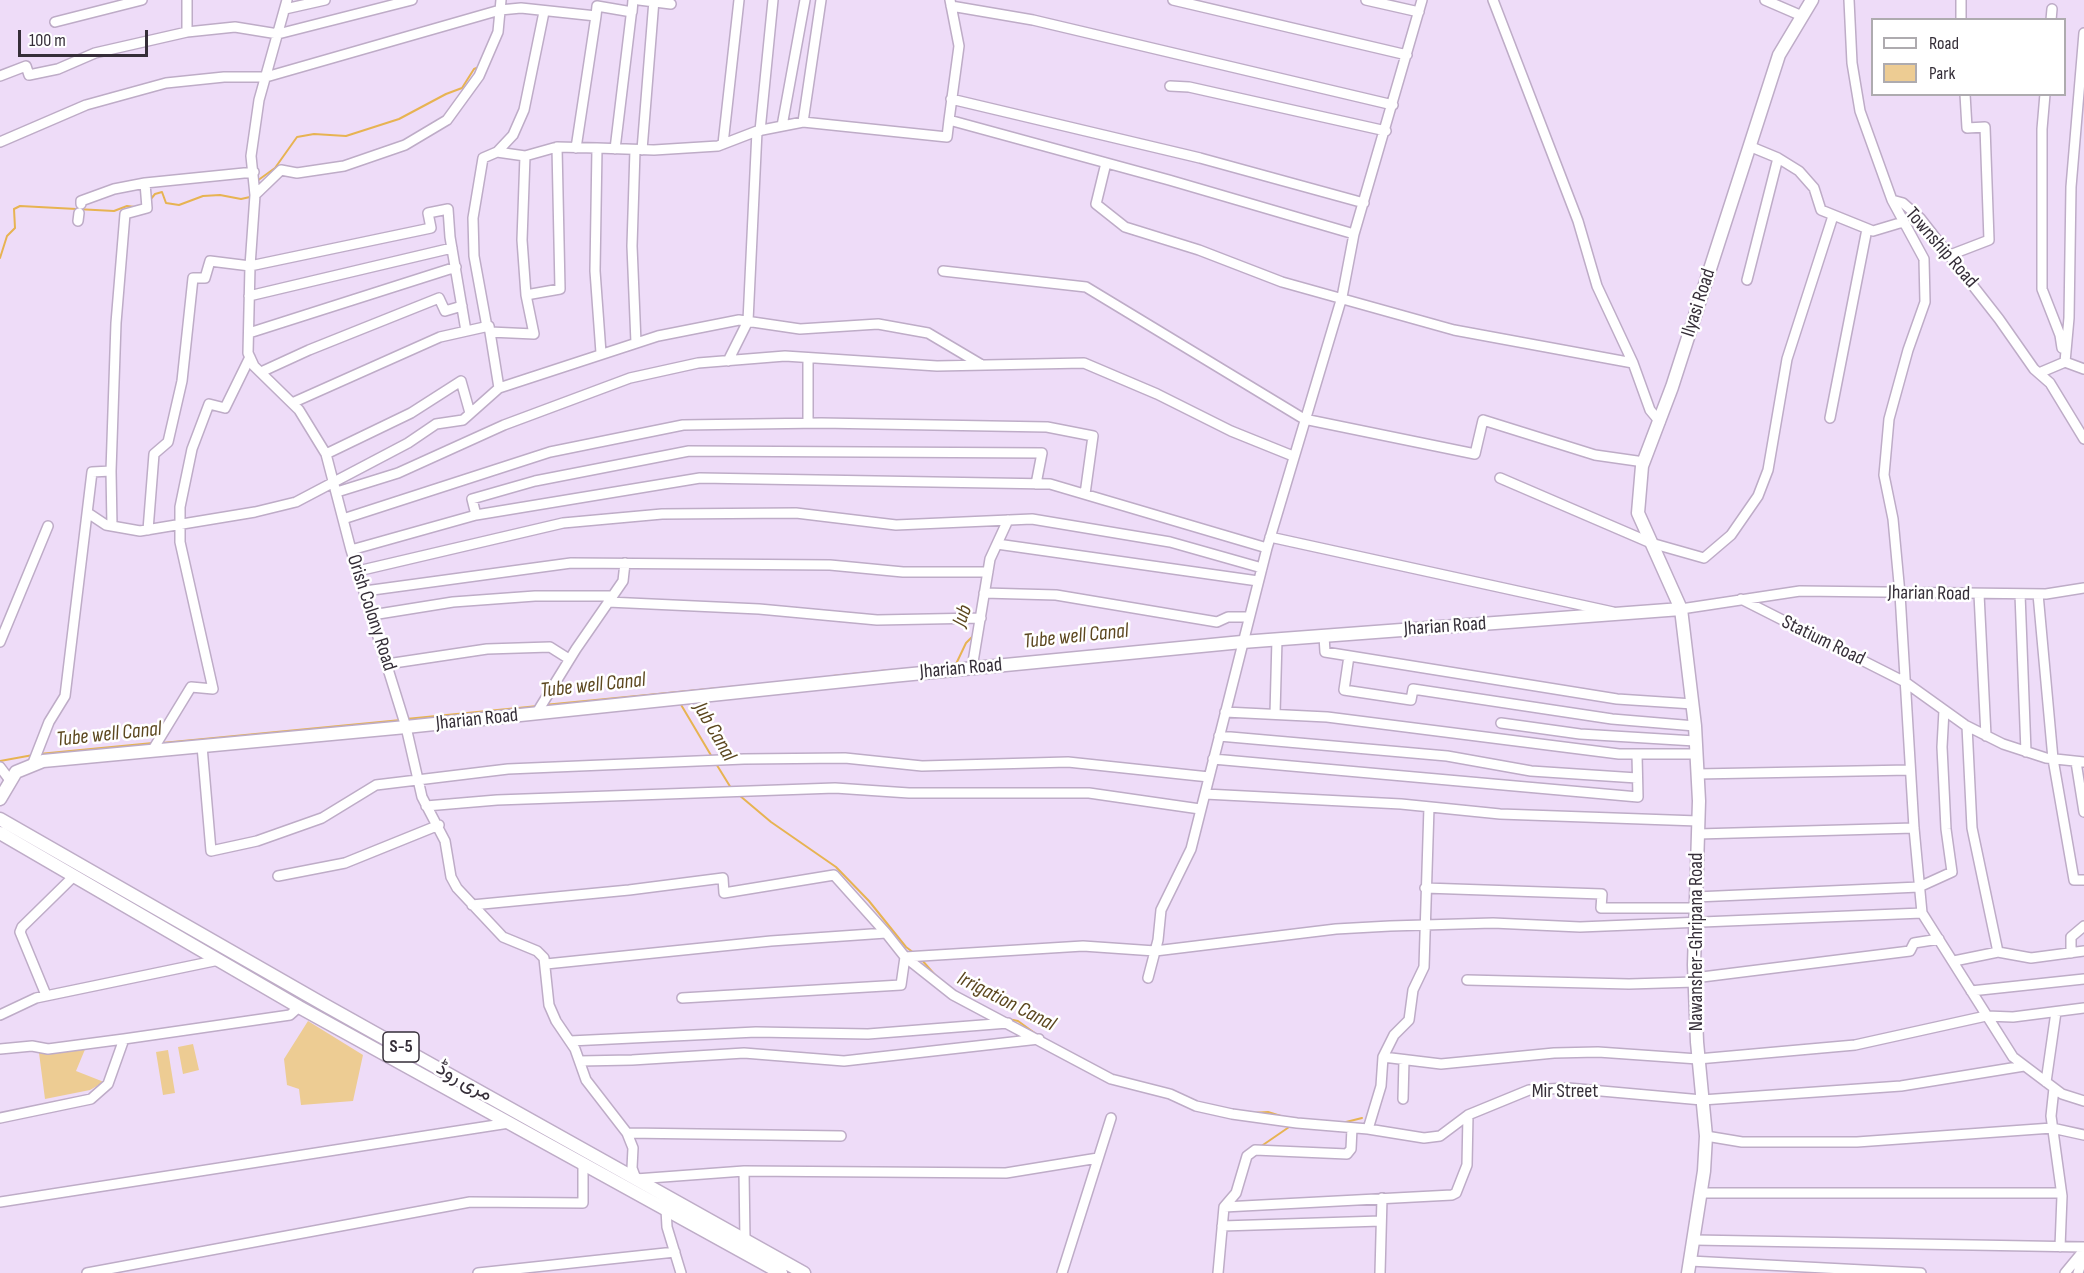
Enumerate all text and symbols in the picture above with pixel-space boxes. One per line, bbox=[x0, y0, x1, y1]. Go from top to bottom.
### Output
scale bar bbox=[21, 18, 152, 56]
legend bbox=[1871, 18, 2066, 96]
text: 100 m bbox=[29, 30, 66, 51]
text: Road bbox=[1929, 33, 1959, 54]
text: Park bbox=[1929, 63, 1955, 84]
street label: Township Road bbox=[1899, 203, 1983, 293]
street label: Ilyasi Road bbox=[1677, 266, 1721, 340]
street label: Orish Colony Road bbox=[341, 552, 401, 674]
street label: Jharian Road bbox=[1888, 581, 1970, 607]
water label: Jub bbox=[948, 602, 978, 630]
street label: Statium Road bbox=[1777, 611, 1869, 671]
street label: Jharian Road bbox=[1403, 612, 1487, 642]
water label: Tube well Canal bbox=[1022, 619, 1130, 655]
street label: Jharian Road bbox=[919, 653, 1003, 685]
water label: Tube well Canal bbox=[539, 668, 647, 704]
water label: Jub Canal bbox=[687, 698, 741, 766]
street label: Jharian Road bbox=[435, 704, 519, 736]
water label: Tube well Canal bbox=[55, 717, 163, 753]
street label: Nawansher-Ghripana Road bbox=[1685, 853, 1709, 1031]
water label: Irrigation Canal bbox=[953, 966, 1059, 1038]
road number: S-5 bbox=[383, 1032, 419, 1062]
street label: مری روڈ bbox=[432, 1057, 496, 1107]
street label: Mir Street bbox=[1532, 1080, 1598, 1104]

